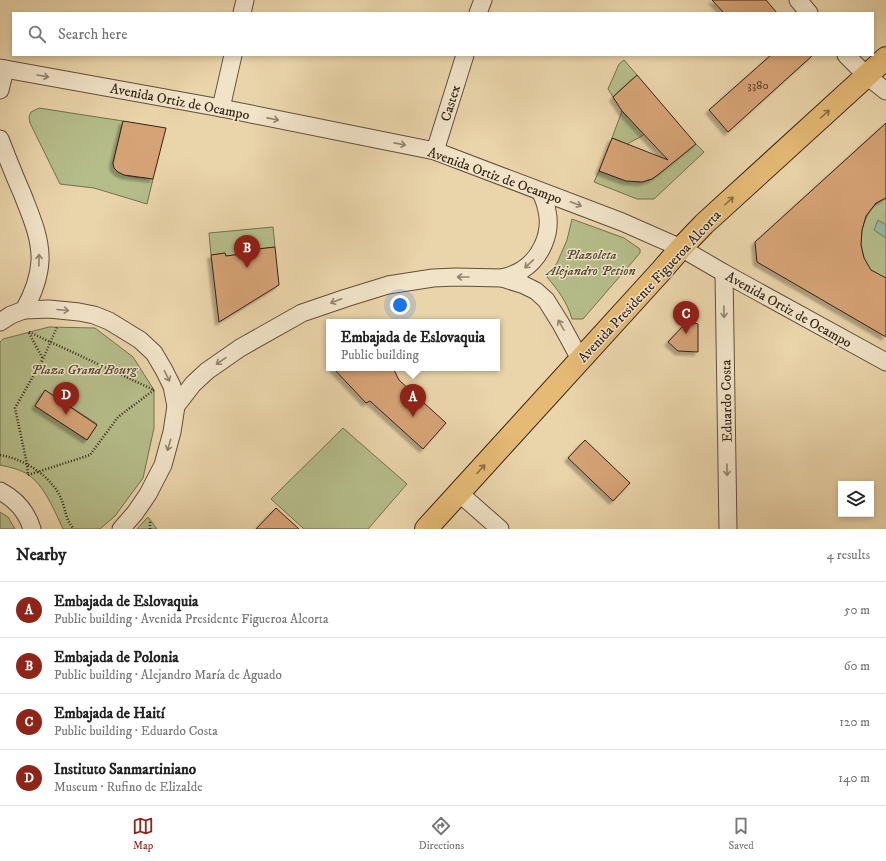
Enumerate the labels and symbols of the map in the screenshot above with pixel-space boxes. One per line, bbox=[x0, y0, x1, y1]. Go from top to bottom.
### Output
one-way arrow bbox=[36, 72, 49, 80]
house number: 3380 bbox=[747, 78, 769, 93]
street label: Avenida Ortiz de Ocampo bbox=[109, 80, 251, 124]
street label: Castex bbox=[437, 83, 465, 124]
one-way arrow bbox=[820, 110, 830, 119]
one-way arrow bbox=[266, 115, 279, 123]
one-way arrow bbox=[393, 140, 406, 148]
street label: Avenida Ortiz de Ocampo bbox=[425, 143, 565, 209]
one-way arrow bbox=[724, 197, 734, 206]
one-way arrow bbox=[569, 201, 582, 208]
street label: Avenida Presidente Figueroa Alcorta bbox=[574, 207, 725, 367]
pin: B bbox=[234, 235, 260, 268]
park label: Plazoleta Alejandro Petion bbox=[544, 246, 636, 280]
one-way arrow bbox=[35, 254, 43, 267]
one-way arrow bbox=[524, 259, 534, 269]
street label: Avenida Ortiz de Ocampo bbox=[722, 268, 855, 352]
one-way arrow bbox=[457, 273, 470, 281]
your location bbox=[390, 295, 410, 315]
one-way arrow bbox=[330, 298, 342, 306]
pin: C bbox=[673, 301, 699, 334]
one-way arrow bbox=[720, 305, 728, 318]
one-way arrow bbox=[56, 306, 69, 314]
one-way arrow bbox=[557, 319, 565, 331]
one-way arrow bbox=[216, 357, 227, 365]
street label: Eduardo Costa bbox=[717, 359, 737, 443]
park label: Plaza Grand Bourg bbox=[31, 361, 138, 379]
one-way arrow bbox=[164, 370, 171, 382]
pin: D bbox=[53, 382, 79, 415]
pin: A bbox=[400, 384, 426, 417]
one-way arrow bbox=[165, 438, 172, 451]
one-way arrow bbox=[723, 463, 731, 476]
one-way arrow bbox=[476, 464, 486, 474]

